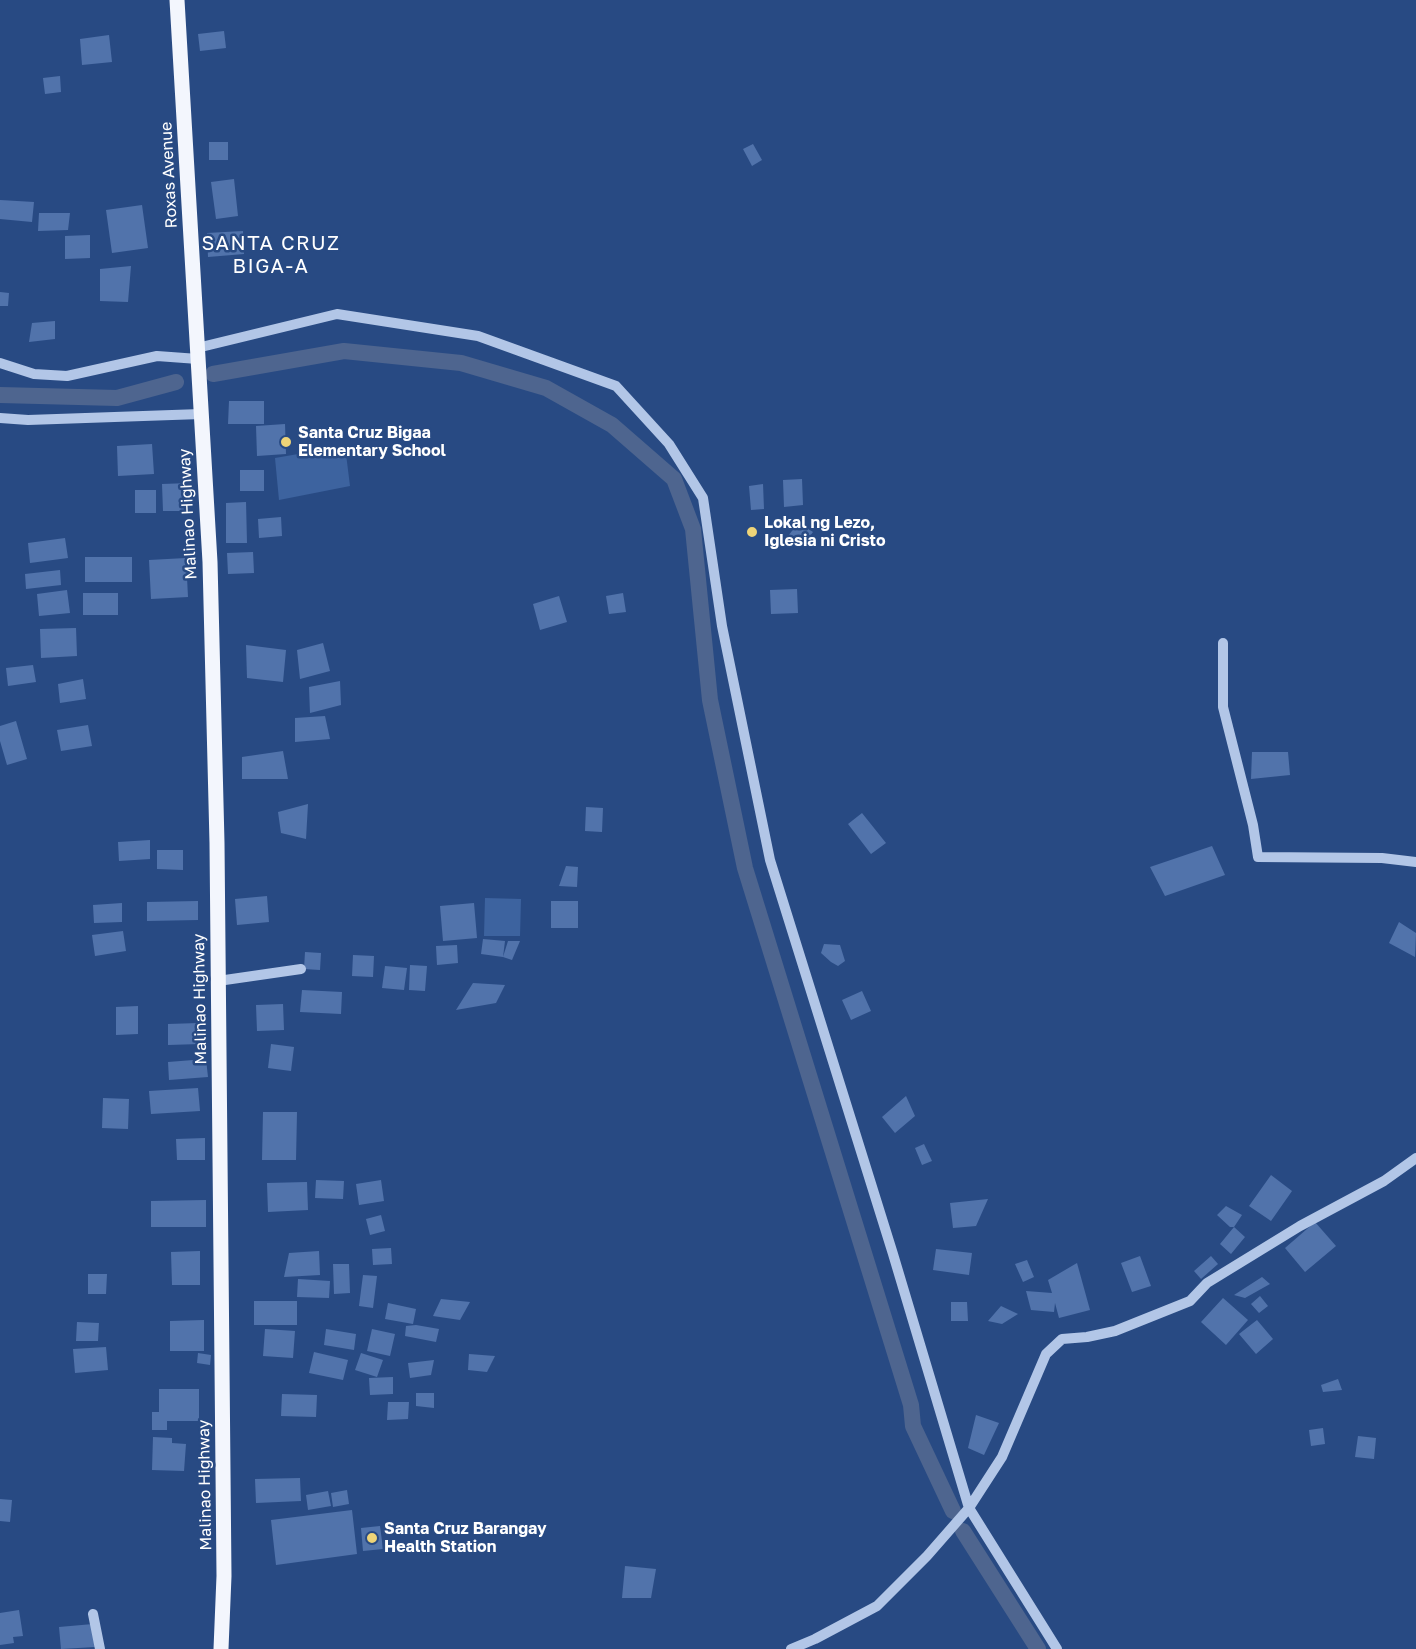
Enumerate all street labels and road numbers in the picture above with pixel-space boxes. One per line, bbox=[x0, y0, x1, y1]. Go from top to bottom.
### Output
street label: Roxas Avenue bbox=[157, 121, 181, 229]
street label: Malinao Highway bbox=[175, 448, 201, 580]
street label: Malinao Highway bbox=[189, 933, 211, 1065]
street label: Malinao Highway bbox=[194, 1419, 216, 1551]

